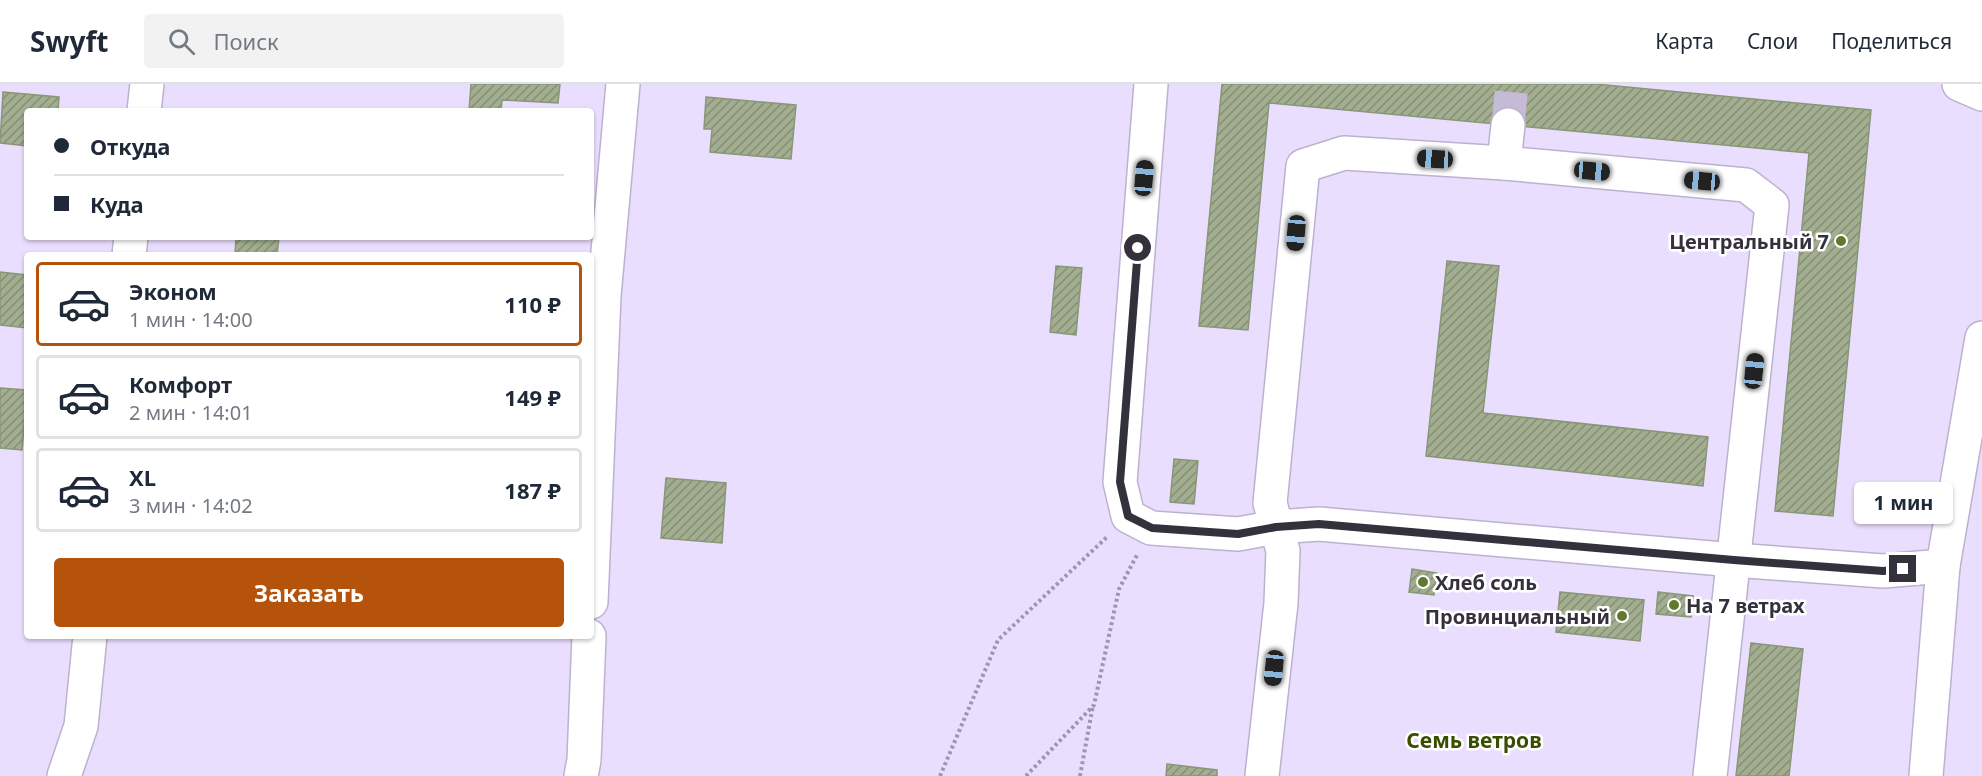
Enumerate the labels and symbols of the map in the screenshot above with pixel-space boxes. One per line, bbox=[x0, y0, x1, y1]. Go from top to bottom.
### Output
car bbox=[1417, 149, 1453, 169]
car bbox=[1133, 159, 1155, 197]
car bbox=[1573, 160, 1611, 182]
car bbox=[1683, 170, 1721, 192]
car bbox=[1285, 214, 1307, 252]
place label: Центральный 7 bbox=[1669, 228, 1829, 255]
route start bbox=[1124, 234, 1151, 261]
marker: Центральный 7 bbox=[1834, 234, 1848, 248]
car bbox=[1743, 352, 1765, 390]
callout: 1 мин bbox=[1854, 482, 1952, 524]
route end bbox=[1889, 555, 1916, 582]
place label: Хлеб соль bbox=[1435, 569, 1537, 596]
marker: Хлеб соль bbox=[1416, 575, 1430, 589]
place label: На 7 ветрах bbox=[1686, 592, 1805, 619]
marker: На 7 ветрах bbox=[1667, 598, 1681, 612]
place label: Провинциальный bbox=[1425, 603, 1610, 630]
marker: Провинциальный bbox=[1615, 609, 1629, 623]
car bbox=[1263, 649, 1285, 687]
district label: Семь ветров bbox=[1406, 726, 1542, 754]

